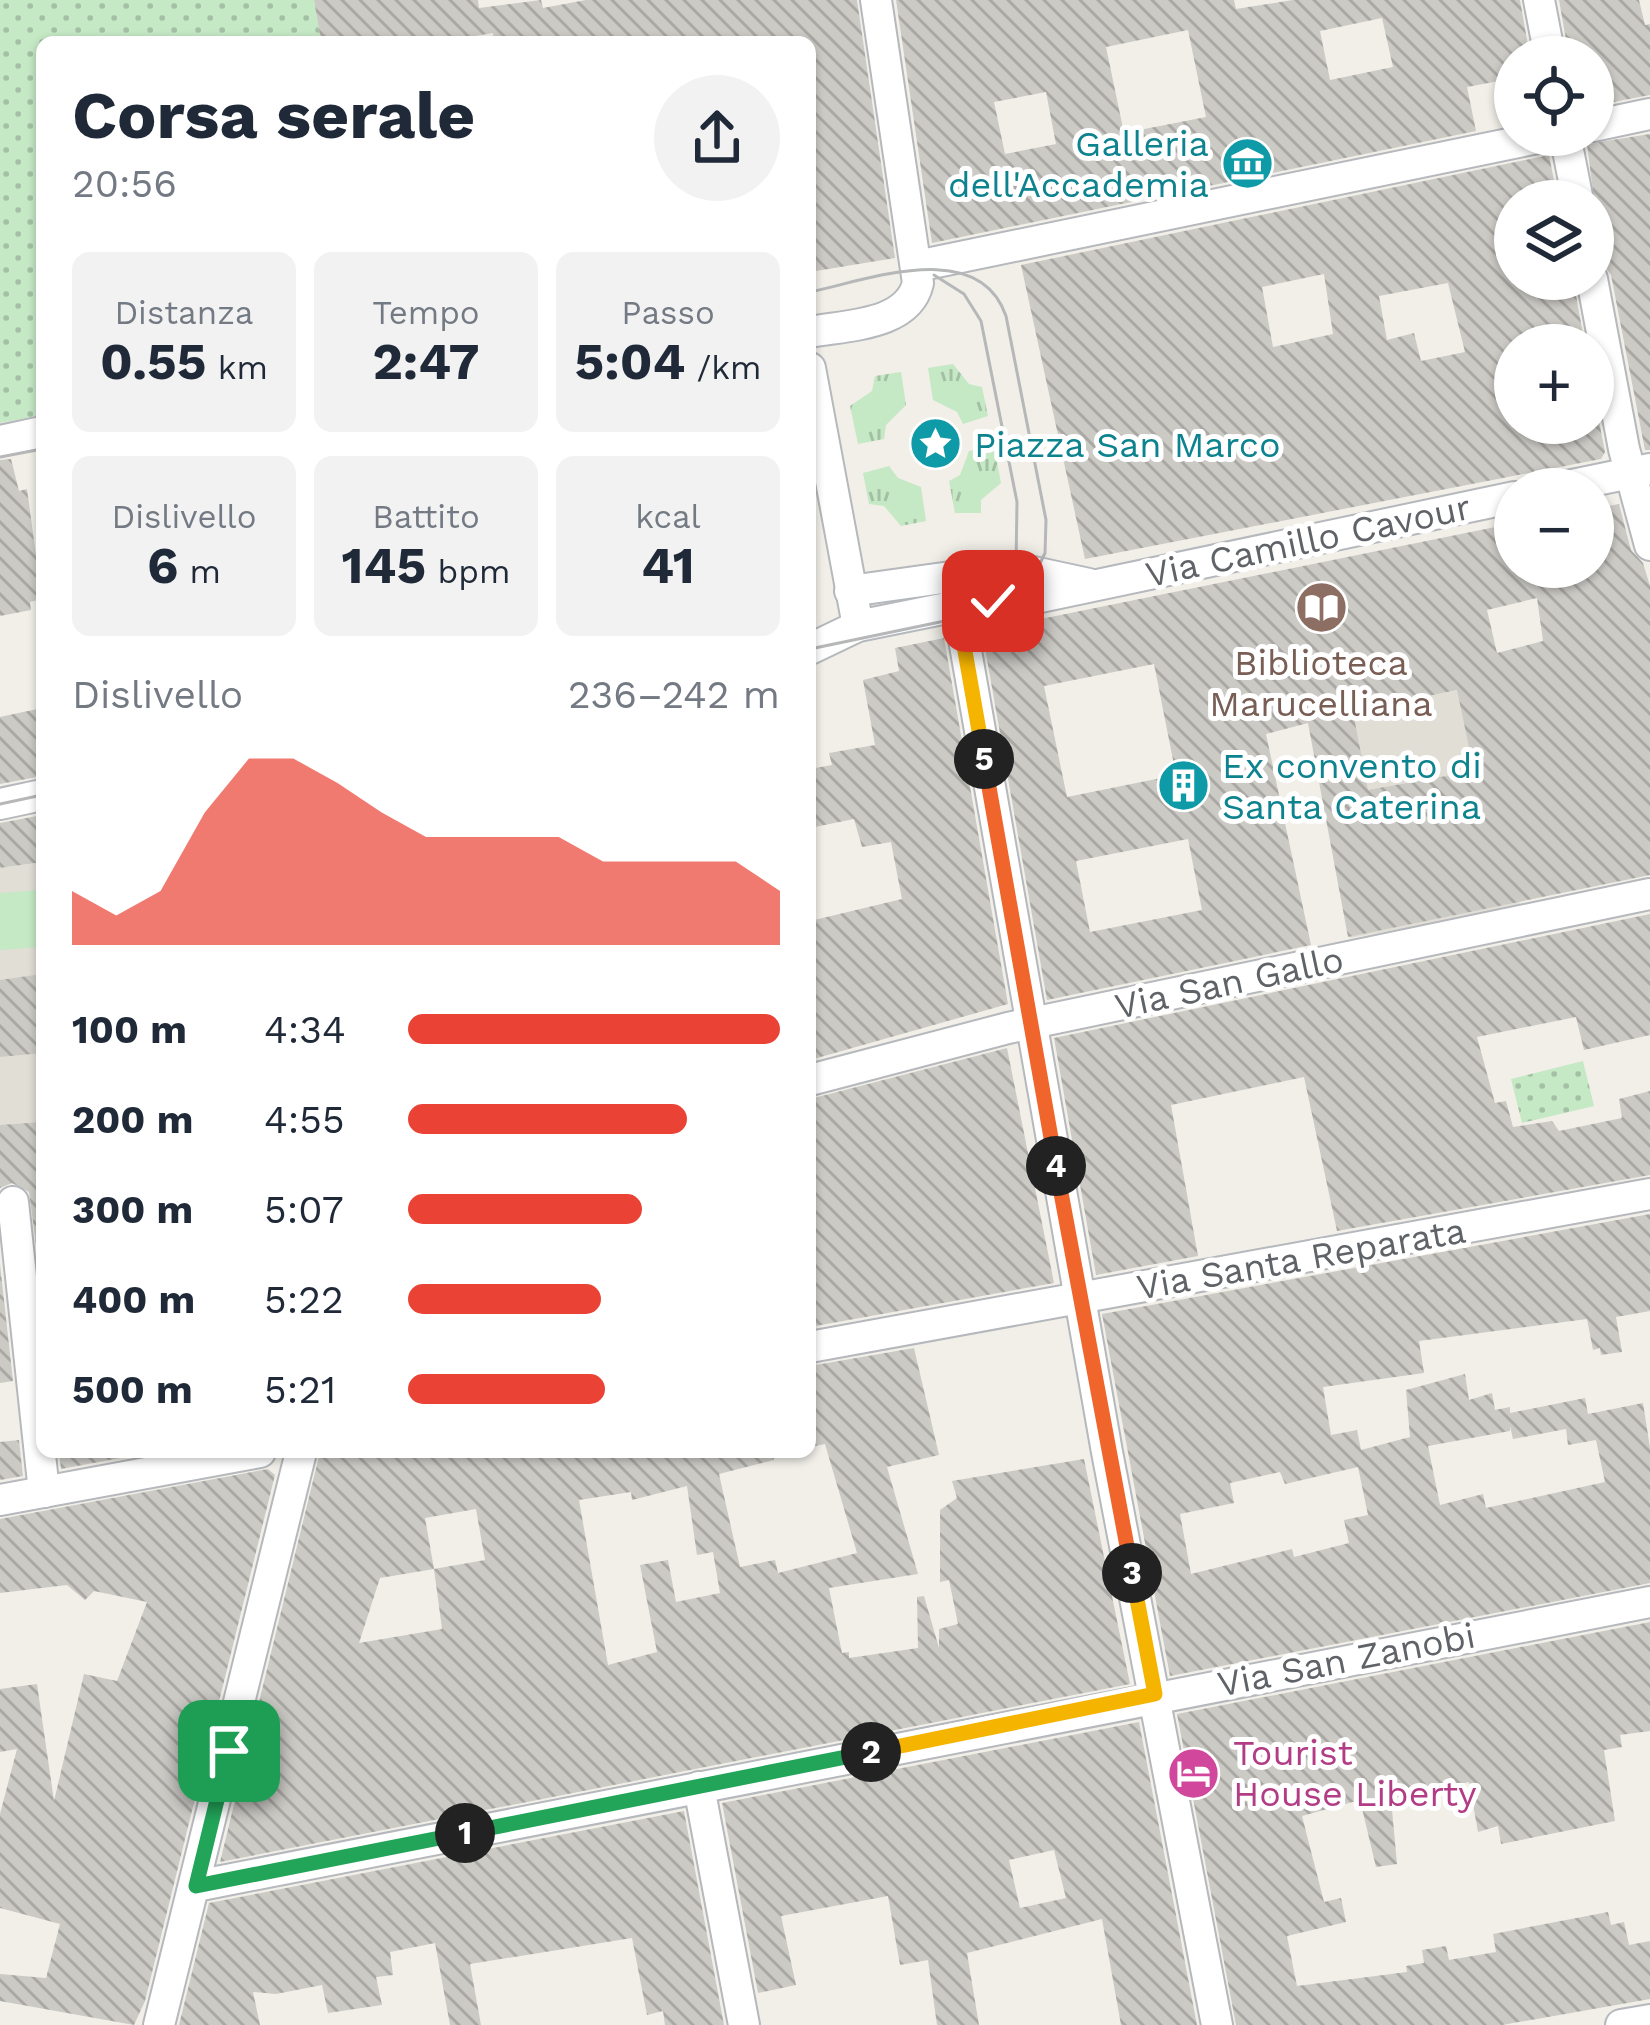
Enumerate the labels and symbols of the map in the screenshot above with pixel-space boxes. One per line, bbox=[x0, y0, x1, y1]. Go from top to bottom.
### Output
place label: Galleria dell'Accademia bbox=[948, 123, 1209, 206]
museum icon: Galleria dell'Accademia bbox=[1220, 136, 1276, 192]
place icon: Piazza San Marco bbox=[907, 416, 963, 472]
place label: Piazza San Marco bbox=[974, 424, 1281, 466]
street label: Via Camillo Cavour bbox=[1142, 486, 1475, 596]
pin bbox=[942, 550, 1044, 652]
library icon: Biblioteca Marucelliana bbox=[1293, 579, 1349, 635]
place label: Biblioteca Marucelliana bbox=[1209, 642, 1433, 725]
pin: 5 bbox=[954, 729, 1014, 789]
place label: Ex convento di Santa Caterina bbox=[1222, 745, 1482, 828]
building icon: Ex convento di Santa Caterina bbox=[1155, 758, 1211, 814]
street label: Via San Gallo bbox=[1111, 938, 1347, 1028]
pin: 4 bbox=[1026, 1136, 1086, 1196]
street label: Via Santa Reparata bbox=[1134, 1209, 1469, 1309]
pin: 3 bbox=[1102, 1543, 1162, 1603]
street label: Via San Zanobi bbox=[1214, 1614, 1479, 1706]
pin bbox=[178, 1700, 280, 1802]
pin: 2 bbox=[841, 1722, 901, 1782]
place label: Tourist House Liberty bbox=[1233, 1732, 1477, 1815]
hotel icon: Tourist House Liberty bbox=[1166, 1745, 1222, 1801]
pin: 1 bbox=[435, 1803, 495, 1863]

